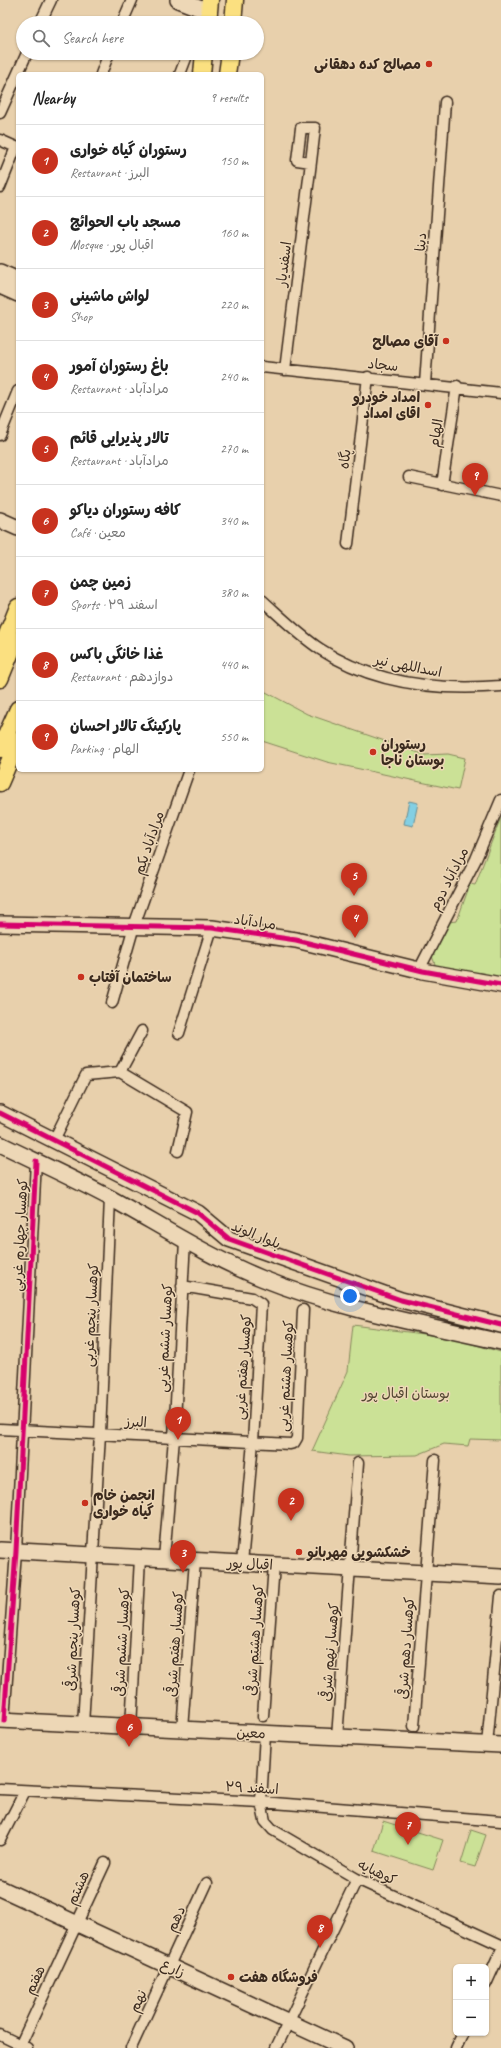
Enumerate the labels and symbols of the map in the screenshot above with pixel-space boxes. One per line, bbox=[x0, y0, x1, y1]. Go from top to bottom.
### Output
place label: مصالح کده دهقانی bbox=[314, 56, 421, 73]
marker: مصالح کده دهقانی bbox=[424, 59, 434, 69]
street label: دینا bbox=[412, 232, 430, 252]
street label: اسفندیار bbox=[273, 241, 295, 288]
place label: آقای مصالح bbox=[372, 333, 439, 350]
marker: آقای مصالح bbox=[441, 336, 451, 346]
street label: سجاد bbox=[367, 355, 399, 375]
place label: امداد خودرو اقای امداد bbox=[352, 389, 420, 422]
marker: امداد خودرو اقای امداد bbox=[423, 400, 433, 410]
street label: الهام bbox=[425, 417, 449, 449]
street label: پگاه bbox=[335, 448, 356, 470]
pin: 9 bbox=[462, 463, 488, 496]
street label: اسداللهی نیر bbox=[372, 651, 443, 681]
place label: رستوران بوستان ناجا bbox=[381, 736, 444, 770]
marker: رستوران بوستان ناجا bbox=[368, 747, 378, 757]
street label: مرادآباد یکم bbox=[130, 809, 170, 878]
street label: مرادآباد دوم bbox=[426, 844, 474, 914]
pin: 5 bbox=[341, 863, 367, 896]
pin: 4 bbox=[342, 905, 368, 938]
street label: مرادآباد bbox=[233, 911, 277, 933]
place label: ساختمان آفتاب bbox=[89, 969, 172, 986]
marker: ساختمان آفتاب bbox=[76, 972, 86, 982]
street label: کوهسار چهارم غربی bbox=[9, 1178, 33, 1292]
street label: بلوار الوند bbox=[229, 1217, 283, 1253]
street label: کوهسار پنجم غربی bbox=[80, 1263, 104, 1368]
street label: کوهسار ششم غربی bbox=[154, 1283, 178, 1393]
your location bbox=[340, 1286, 360, 1306]
street label: کوهسار هفتم غربی bbox=[231, 1314, 257, 1421]
street label: کوهسار هشتم غربی bbox=[275, 1320, 299, 1432]
park label: بوستان اقبال پور bbox=[361, 1385, 450, 1403]
pin: 1 bbox=[165, 1407, 191, 1440]
street label: البرز bbox=[124, 1413, 147, 1431]
place label: انجمن خام گیاه خواری bbox=[93, 1487, 155, 1521]
pin: 2 bbox=[278, 1488, 304, 1521]
marker: انجمن خام گیاه خواری bbox=[80, 1498, 90, 1508]
pin: 3 bbox=[170, 1540, 196, 1573]
place label: خشکشویی مهربانو bbox=[306, 1544, 411, 1562]
marker: خشکشویی مهربانو bbox=[294, 1547, 304, 1557]
street label: اقبال پور bbox=[226, 1554, 273, 1575]
street label: کوهسار هشتم شرقی bbox=[243, 1584, 269, 1696]
street label: کوهسار پنجم شرقی bbox=[62, 1587, 86, 1692]
street label: کوهسار ششم شرقی bbox=[111, 1587, 135, 1697]
street label: کوهسار هفتم شرقی bbox=[163, 1591, 189, 1698]
street label: کوهسار دهم شرقی bbox=[394, 1596, 420, 1700]
street label: کوهسار نهم شرقی bbox=[317, 1602, 345, 1702]
pin: 6 bbox=[116, 1714, 142, 1747]
street label: معین bbox=[236, 1724, 266, 1742]
street label: ۲۹ اسفند bbox=[225, 1778, 279, 1798]
pin: 7 bbox=[395, 1812, 421, 1845]
street label: کوهپایه bbox=[354, 1855, 399, 1890]
street label: هشتم bbox=[63, 1868, 95, 1908]
street label: دهم bbox=[163, 1903, 191, 1935]
pin: 8 bbox=[307, 1915, 333, 1948]
street label: زارع bbox=[158, 1955, 188, 1982]
street label: هفتم bbox=[21, 1963, 51, 1998]
place label: فروشگاه هفت bbox=[239, 1968, 318, 1986]
marker: فروشگاه هفت bbox=[226, 1972, 236, 1982]
street label: نهم bbox=[125, 1987, 152, 2016]

